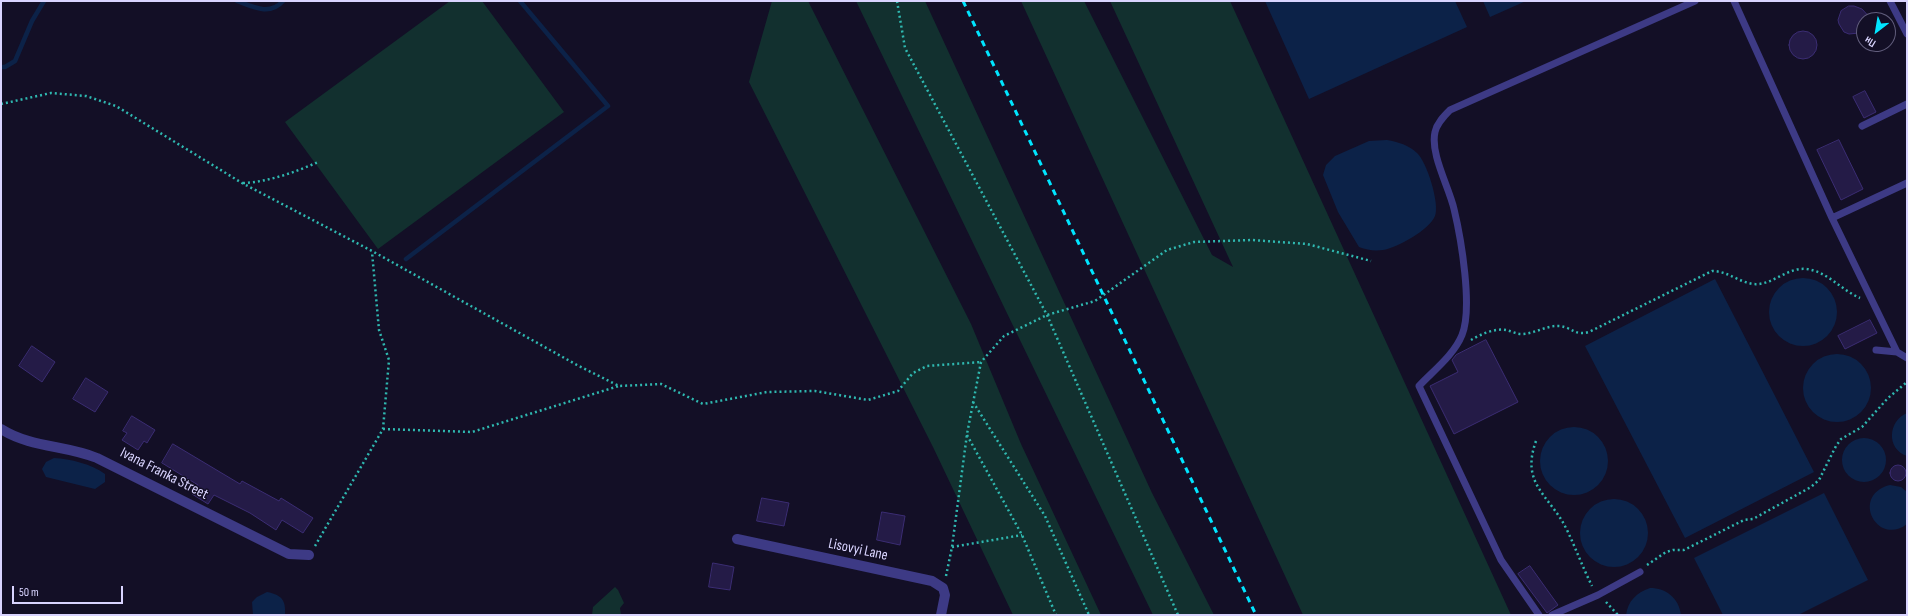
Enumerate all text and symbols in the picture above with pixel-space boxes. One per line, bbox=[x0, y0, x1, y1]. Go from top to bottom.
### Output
north arrow bbox=[1856, 12, 1896, 52]
text: Пн bbox=[1862, 34, 1878, 50]
street label: Ivana Franka Street bbox=[117, 444, 211, 504]
street label: Lisovyi Lane bbox=[827, 535, 889, 565]
scale bar bbox=[14, 578, 125, 604]
text: 50 m bbox=[19, 585, 39, 600]

